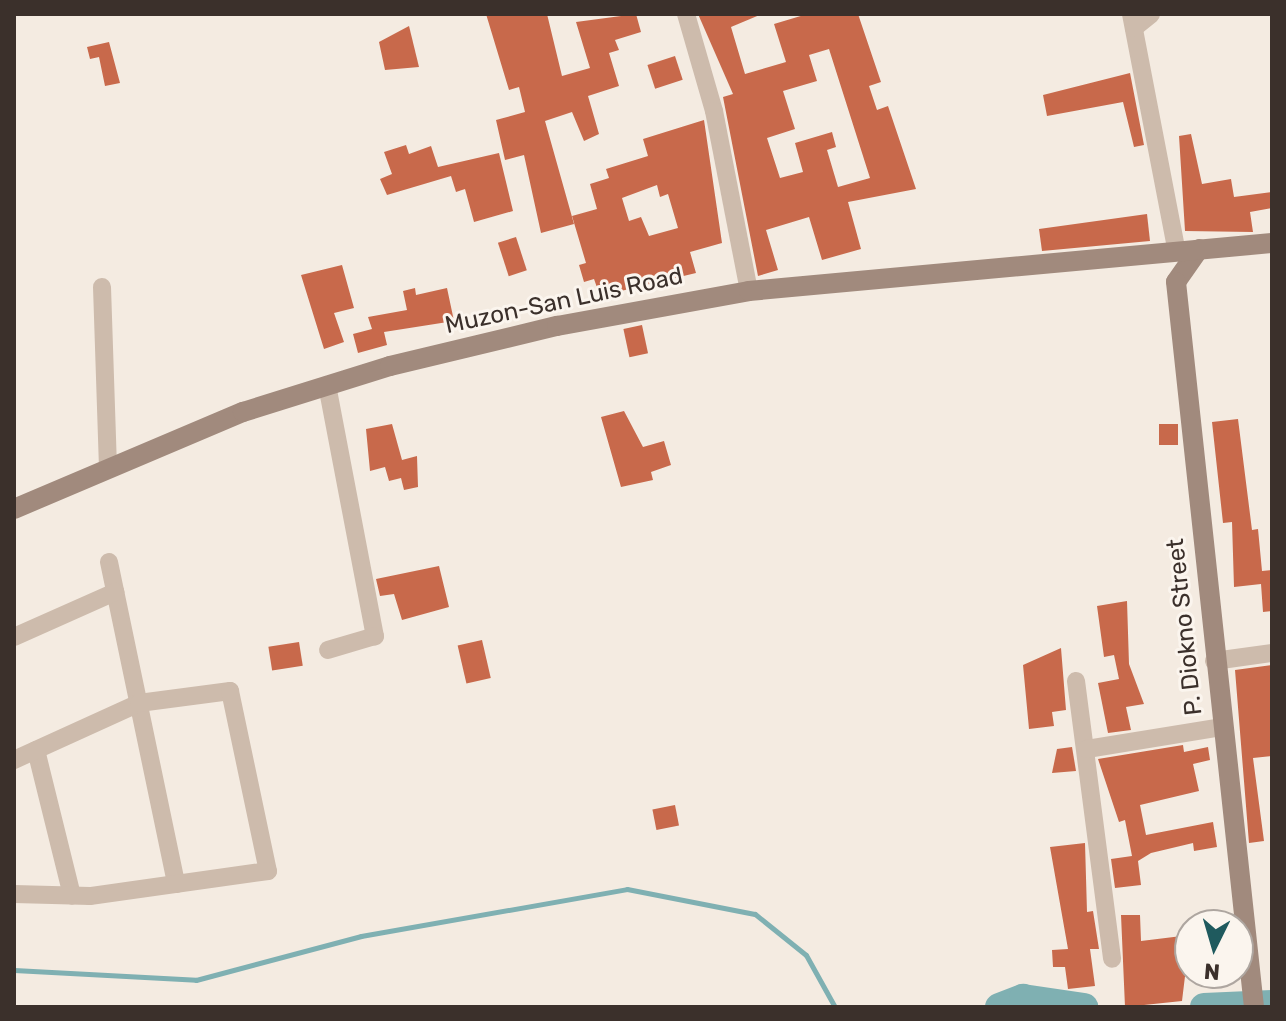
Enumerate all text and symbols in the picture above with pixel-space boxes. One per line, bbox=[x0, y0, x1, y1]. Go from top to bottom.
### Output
street label: Muzon-San Luis Road bbox=[443, 262, 685, 340]
street label: P. Diokno Street bbox=[1161, 537, 1209, 717]
north arrow bbox=[1174, 909, 1254, 989]
text: N bbox=[1203, 957, 1221, 986]

